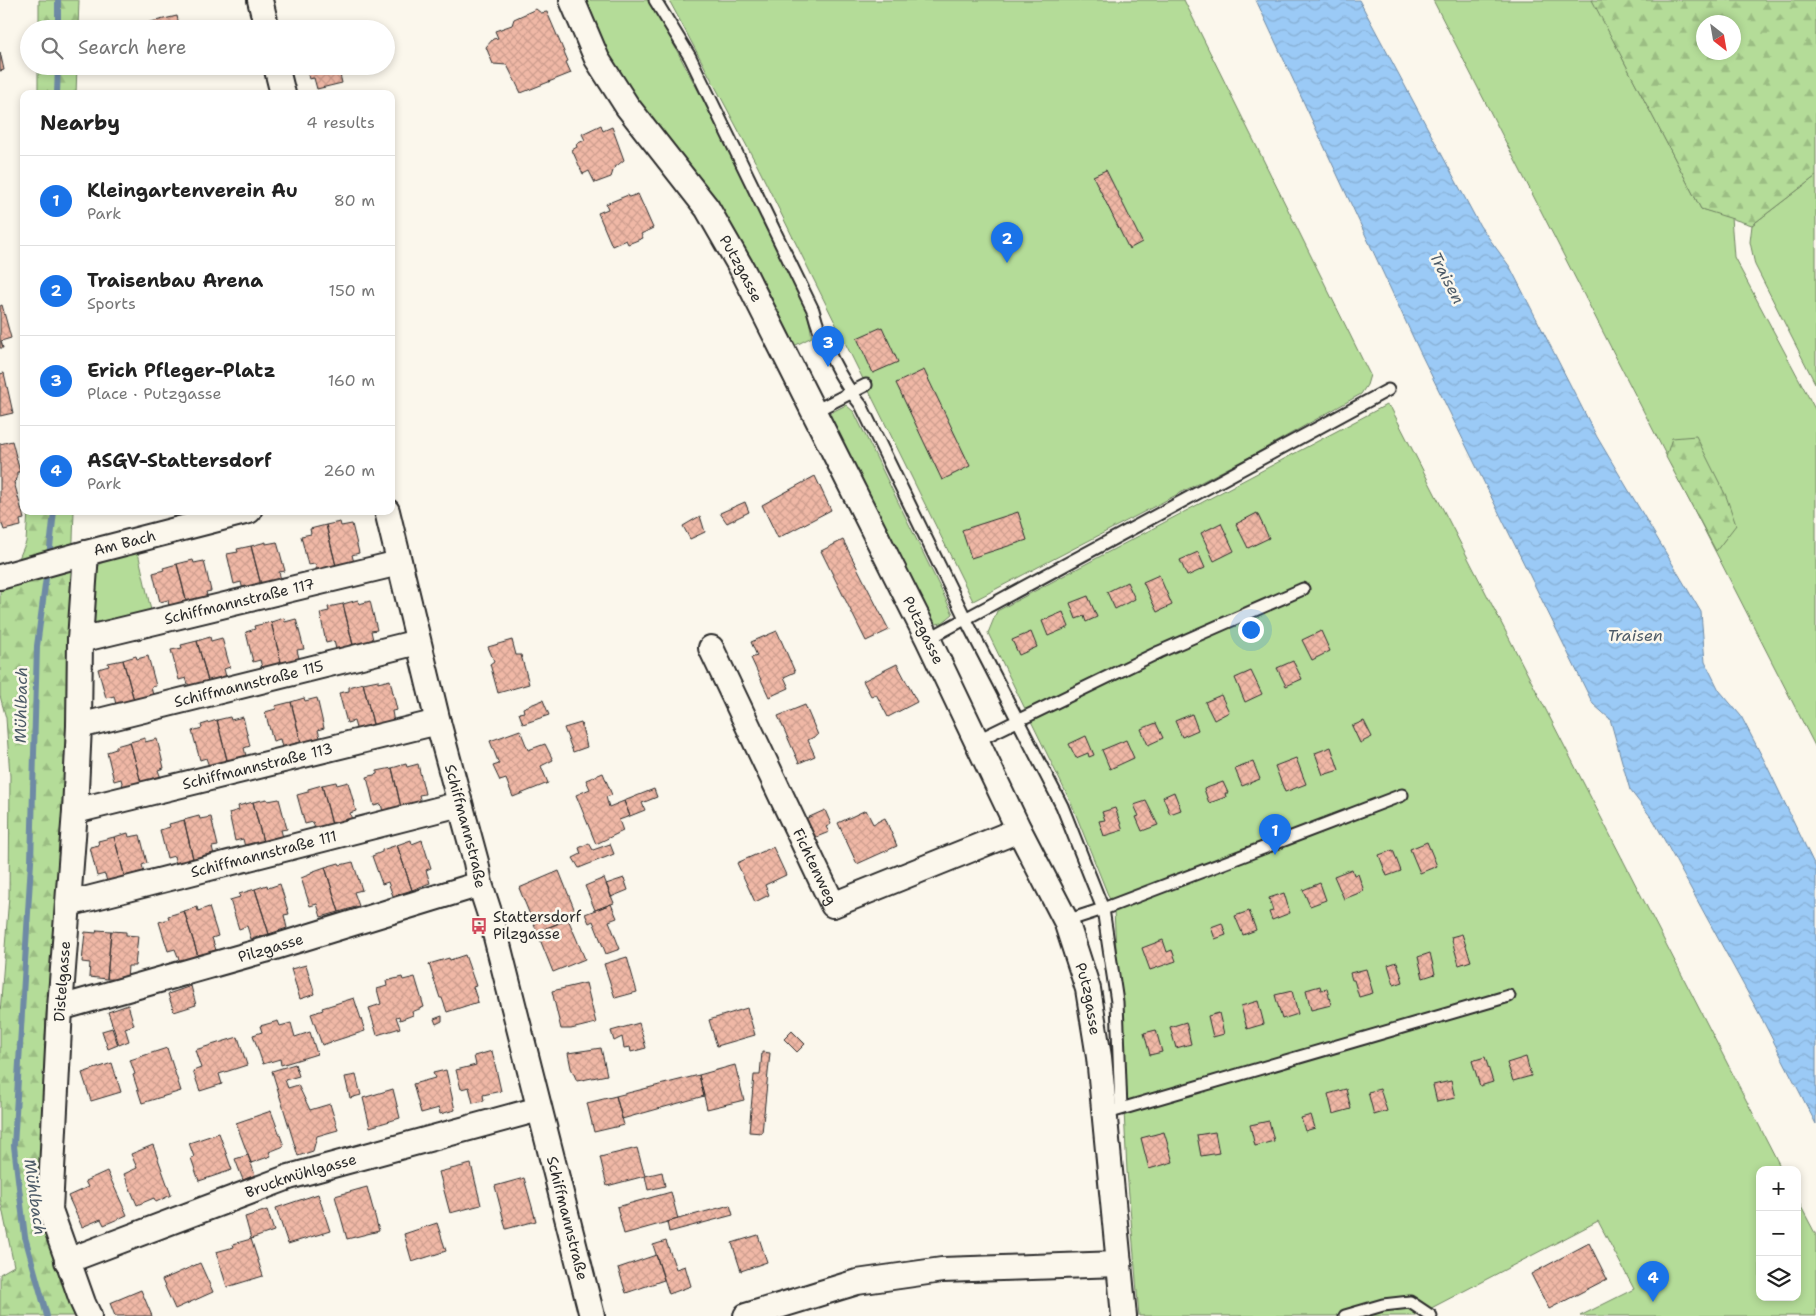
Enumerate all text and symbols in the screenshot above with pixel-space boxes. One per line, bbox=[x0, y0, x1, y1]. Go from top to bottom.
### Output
north arrow bbox=[1696, 15, 1741, 60]
search box bbox=[20, 20, 395, 75]
icon: search bbox=[38, 34, 66, 62]
text: Search here bbox=[78, 35, 187, 60]
text: Nearby bbox=[40, 109, 120, 137]
text: 4 results bbox=[306, 112, 375, 133]
text: Kleingartenverein Au bbox=[87, 178, 298, 203]
text: 1 bbox=[52, 190, 60, 211]
text: 80 m bbox=[334, 190, 375, 211]
text: Park bbox=[87, 203, 121, 224]
pin: 2 bbox=[991, 222, 1023, 263]
street label: Putzgasse bbox=[715, 231, 767, 306]
water label: Traisen bbox=[1425, 249, 1469, 307]
text: Traisenbau Arena bbox=[87, 268, 263, 293]
text: 2 bbox=[50, 280, 62, 301]
text: 150 m bbox=[328, 280, 375, 301]
text: Sports bbox=[87, 293, 136, 314]
pin: 3 bbox=[812, 326, 844, 367]
text: Erich Pfleger-Platz bbox=[87, 358, 275, 383]
text: 3 bbox=[50, 370, 62, 391]
text: 160 m bbox=[328, 370, 375, 391]
text: Place · Putzgasse bbox=[87, 383, 222, 404]
text: ASGV-Stattersdorf bbox=[87, 448, 272, 473]
text: 4 bbox=[50, 460, 62, 481]
text: 260 m bbox=[323, 460, 375, 481]
text: Park bbox=[87, 473, 121, 494]
street label: Am Bach bbox=[91, 525, 158, 561]
street label: Schiffmannstraße 117 bbox=[162, 574, 317, 629]
street label: Putzgasse bbox=[898, 593, 949, 668]
your location bbox=[1238, 617, 1264, 643]
water label: Traisen bbox=[1607, 625, 1663, 646]
street label: Schiffmannstraße 115 bbox=[172, 656, 326, 712]
water label: Mühlbach bbox=[10, 667, 32, 743]
street label: Schiffmannstraße 113 bbox=[180, 738, 335, 794]
street label: Schiffmannstraße bbox=[440, 762, 491, 890]
pin: 1 bbox=[1259, 814, 1291, 855]
street label: Fichtenweg bbox=[788, 825, 842, 908]
street label: Schiffmannstraße 111 bbox=[188, 826, 339, 882]
place label: Stattersdorf Pilzgasse bbox=[493, 907, 582, 944]
bus stop icon: Stattersdorf Pilzgasse bbox=[469, 916, 489, 936]
street label: Pilzgasse bbox=[236, 929, 306, 967]
street label: Distelgasse bbox=[49, 940, 75, 1022]
street label: Putzgasse bbox=[1070, 960, 1105, 1036]
street label: Bruckmühlgasse bbox=[242, 1149, 359, 1203]
street label: Schiffmannstraße bbox=[542, 1154, 593, 1282]
water label: Mühlbach bbox=[19, 1158, 51, 1236]
map controls bbox=[1756, 1166, 1801, 1301]
button: + bbox=[1756, 1166, 1801, 1211]
button: − bbox=[1756, 1211, 1801, 1256]
button: layers bbox=[1756, 1256, 1801, 1301]
pin: 4 bbox=[1637, 1261, 1669, 1302]

